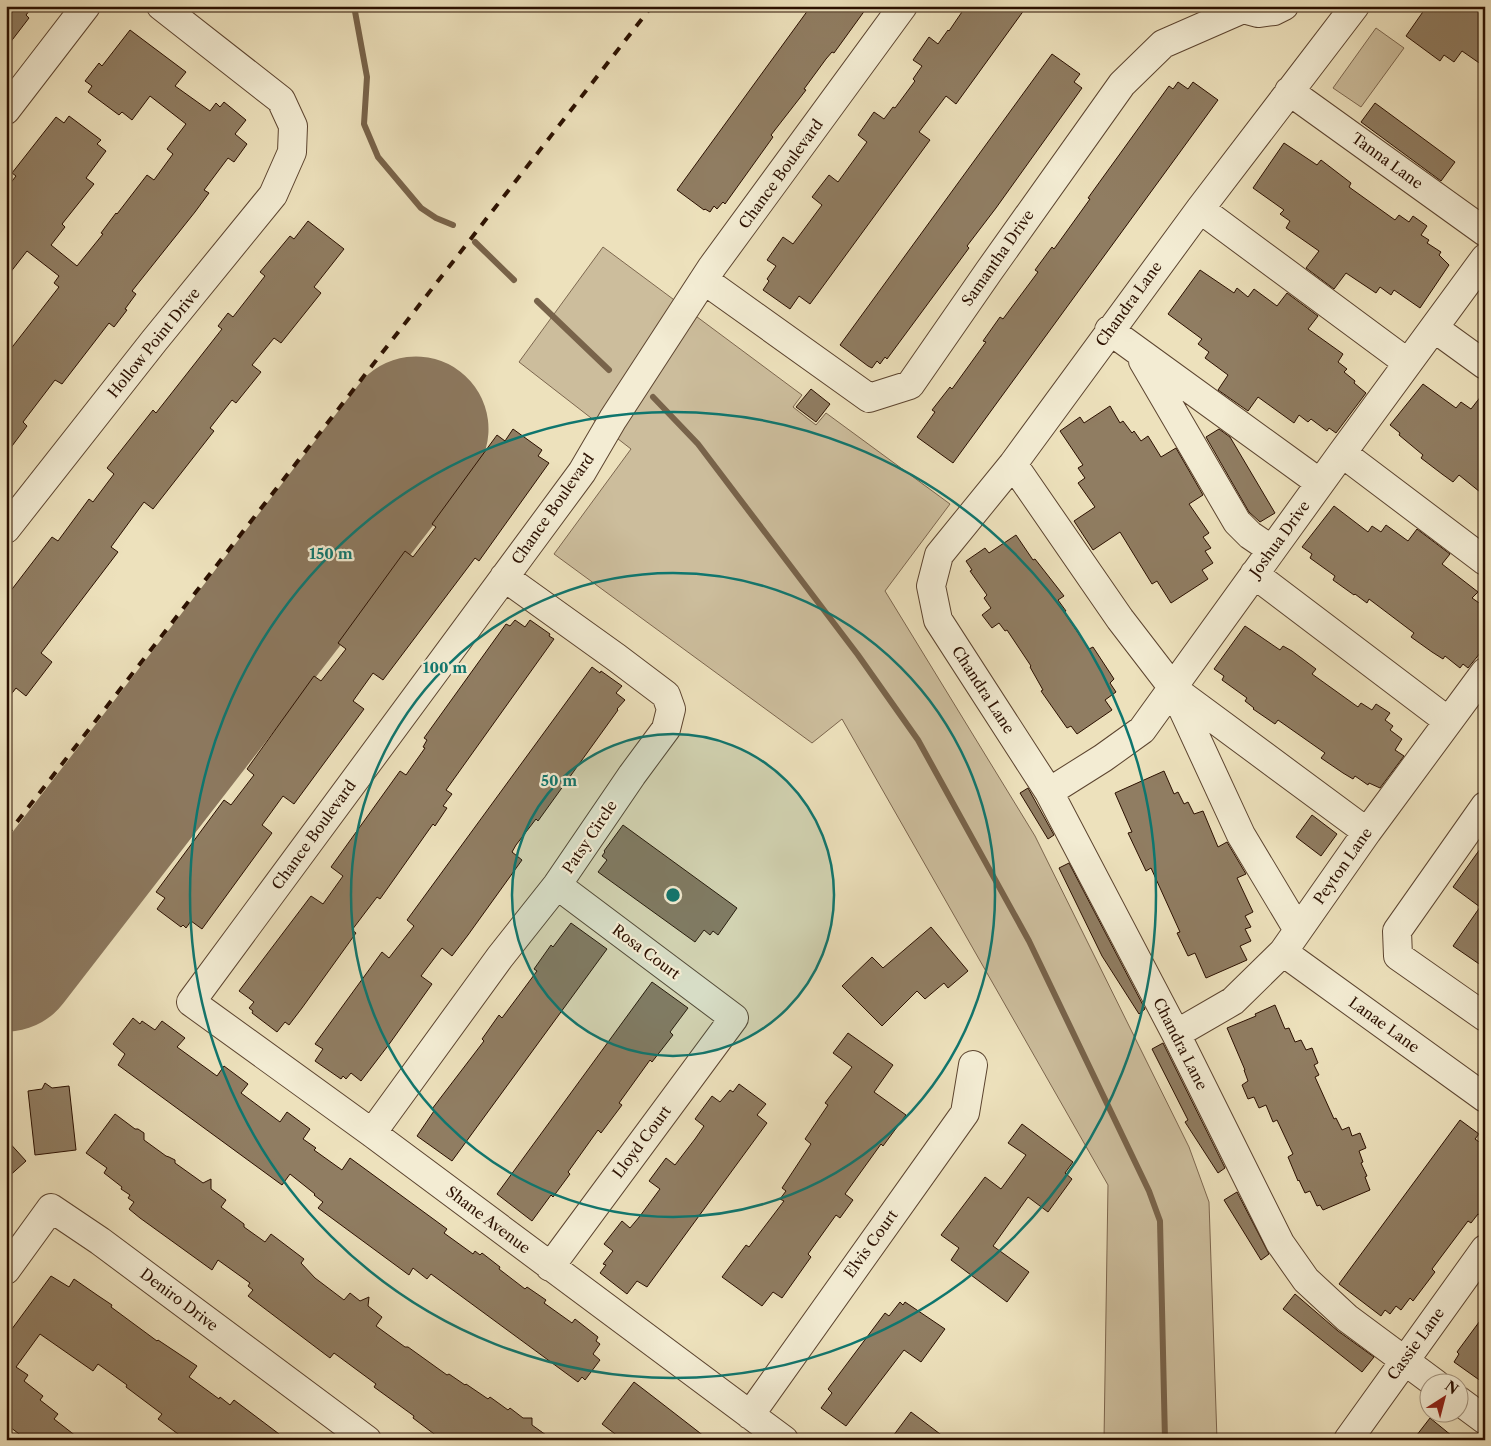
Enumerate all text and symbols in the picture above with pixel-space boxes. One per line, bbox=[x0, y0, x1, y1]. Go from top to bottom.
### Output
street label: Chance Boulevard bbox=[734, 115, 827, 232]
street label: Tanna Lane bbox=[1348, 128, 1427, 193]
street label: Samantha Drive bbox=[957, 206, 1038, 310]
street label: Chandra Lane bbox=[1091, 257, 1166, 350]
street label: Hollow Point Drive bbox=[103, 284, 204, 402]
street label: Chance Boulevard bbox=[507, 450, 598, 568]
street label: Joshua Drive bbox=[1244, 497, 1314, 582]
text: 150 m bbox=[309, 544, 353, 563]
street label: Chandra Lane bbox=[948, 642, 1019, 737]
text: 100 m bbox=[423, 658, 467, 677]
text: 50 m bbox=[541, 771, 577, 790]
street label: Chance Boulevard bbox=[267, 776, 360, 893]
street label: Patsy Circle bbox=[558, 796, 621, 877]
street label: Peyton Lane bbox=[1309, 824, 1376, 908]
centre of rings bbox=[664, 886, 682, 904]
street label: Rosa Court bbox=[609, 920, 684, 984]
street label: Lanae Lane bbox=[1345, 993, 1423, 1057]
street label: Chandra Lane bbox=[1149, 995, 1212, 1093]
street label: Lloyd Court bbox=[608, 1101, 675, 1182]
street label: Shane Avenue bbox=[442, 1182, 534, 1258]
street label: Elvis Court bbox=[840, 1205, 902, 1281]
street label: Deniro Drive bbox=[137, 1264, 222, 1335]
street label: Cassie Lane bbox=[1383, 1304, 1448, 1384]
north arrow bbox=[1418, 1374, 1468, 1424]
text: N bbox=[1441, 1377, 1462, 1398]

